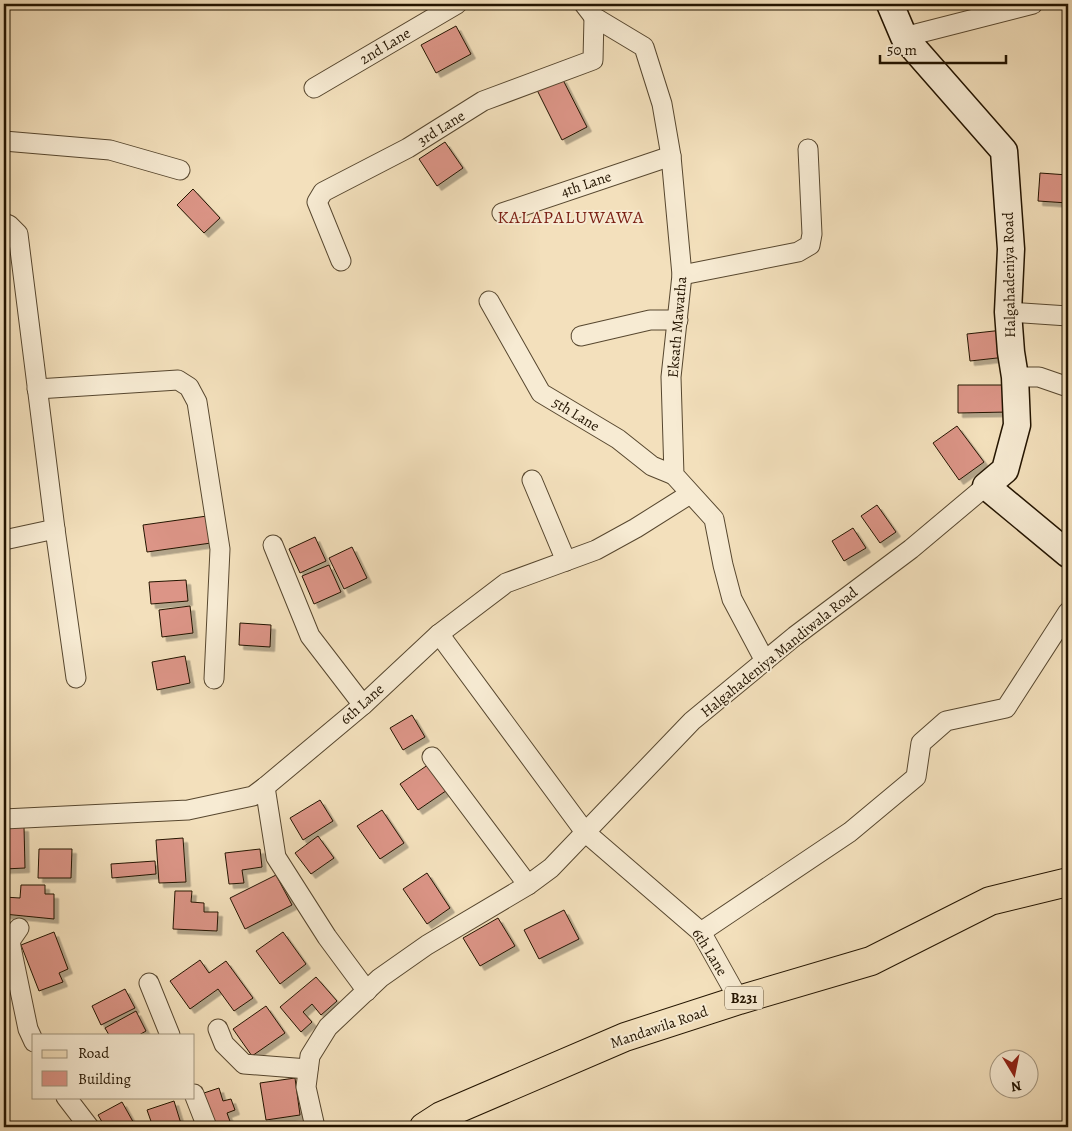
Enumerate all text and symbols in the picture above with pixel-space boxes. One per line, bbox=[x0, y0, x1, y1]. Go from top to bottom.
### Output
street label: 2nd Lane bbox=[356, 23, 414, 69]
scale bar bbox=[880, 32, 1006, 64]
text: 50 m bbox=[887, 40, 917, 60]
street label: 3rd Lane bbox=[413, 105, 469, 150]
street label: 4th Lane bbox=[558, 166, 614, 202]
district label: KALAPALUWAWA bbox=[497, 205, 645, 229]
street label: Halgahadeniya Road bbox=[998, 211, 1020, 338]
street label: Eksath Mawatha bbox=[663, 275, 691, 379]
street label: 5th Lane bbox=[549, 392, 604, 436]
street label: Halgahadeniya Mandiwala Road bbox=[696, 582, 863, 722]
street label: 6th Lane bbox=[336, 679, 388, 729]
street label: 6th Lane bbox=[688, 924, 733, 980]
road number: B231 bbox=[725, 986, 763, 1010]
street label: Mandawila Road bbox=[607, 1001, 711, 1053]
legend bbox=[32, 1034, 195, 1098]
text: Road bbox=[78, 1043, 110, 1063]
north arrow bbox=[990, 1048, 1040, 1098]
text: Building bbox=[78, 1069, 131, 1089]
text: N bbox=[1009, 1076, 1023, 1097]

